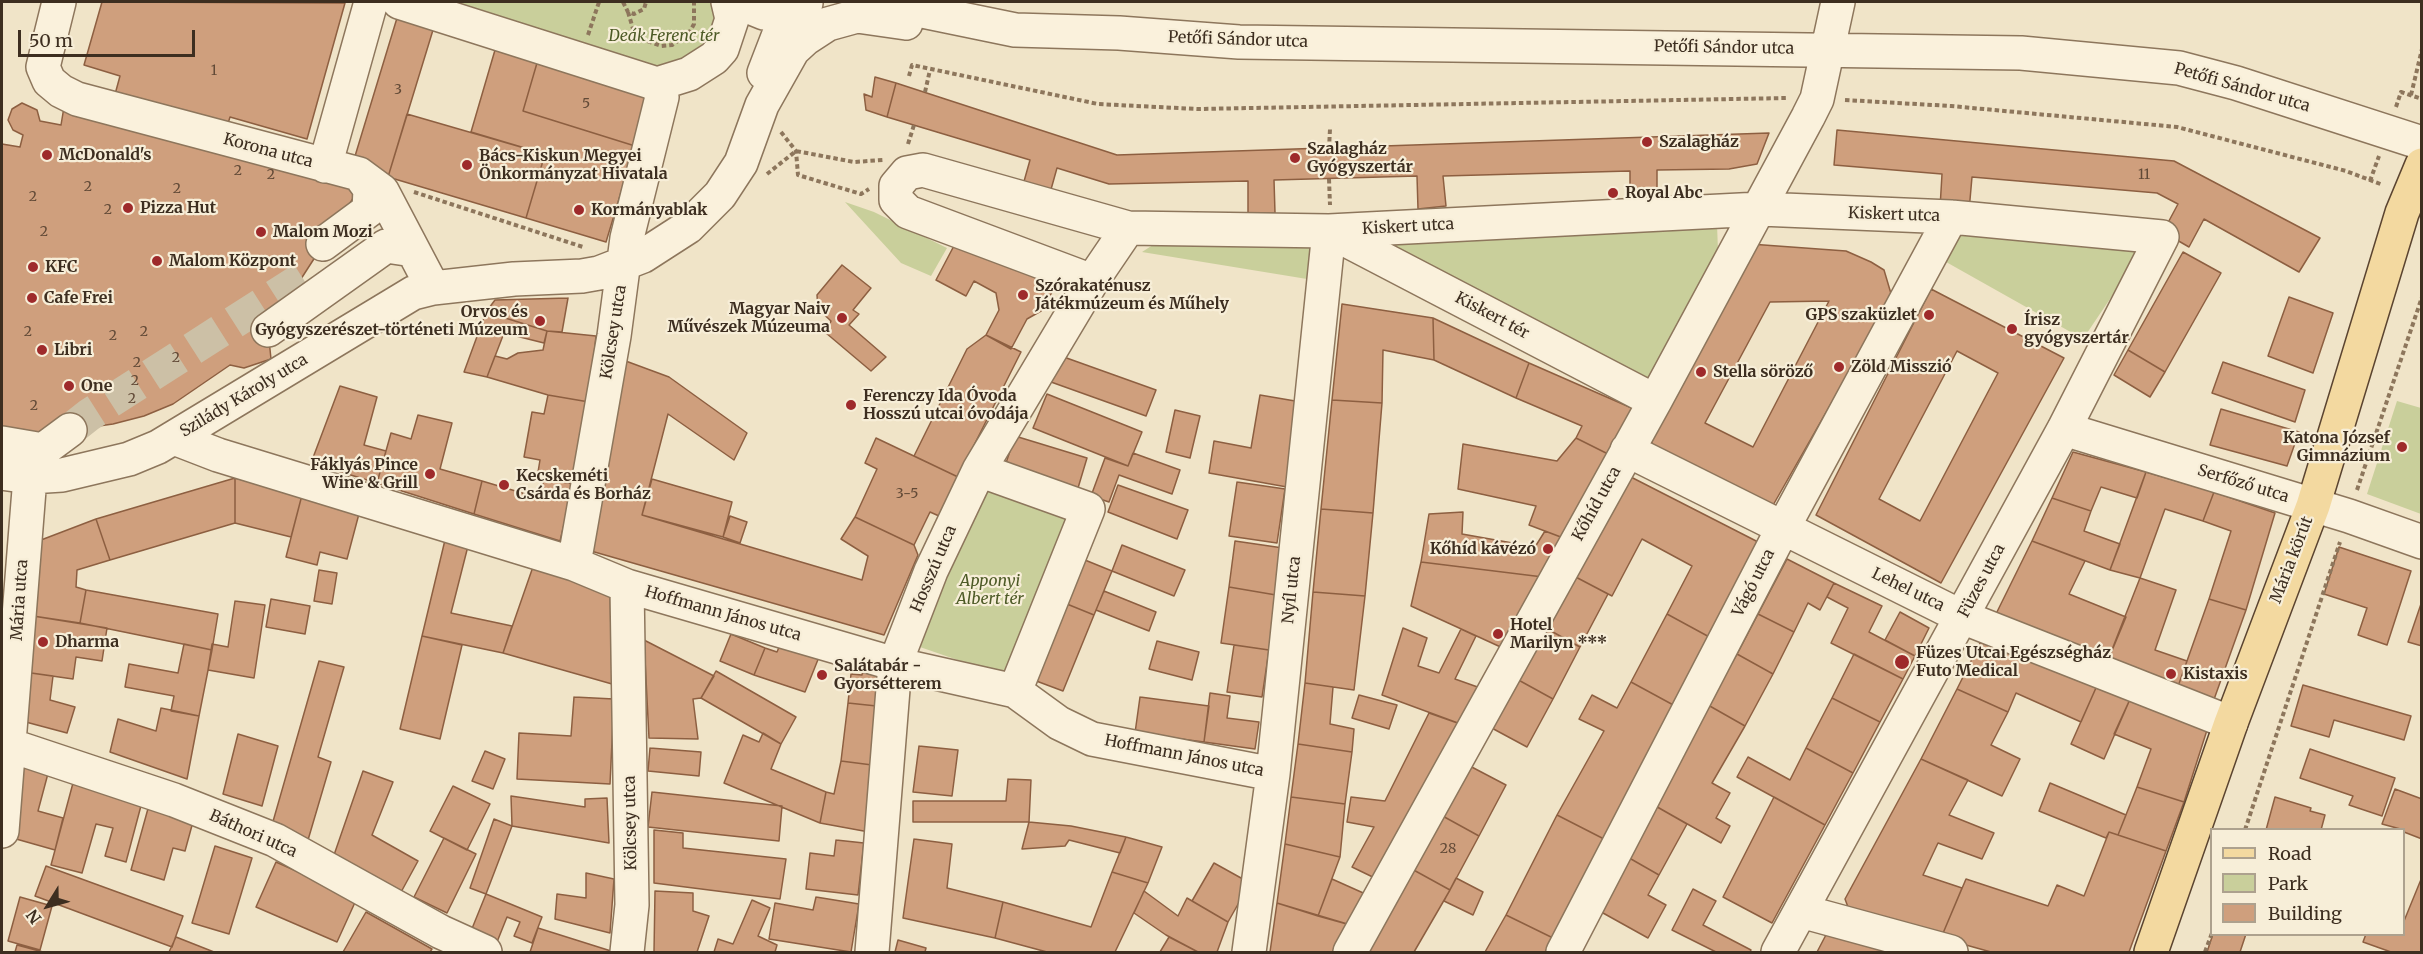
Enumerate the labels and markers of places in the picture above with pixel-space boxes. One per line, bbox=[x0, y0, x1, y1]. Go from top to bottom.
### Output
place label: Szalagház bbox=[1659, 132, 1739, 152]
marker: Szalagház bbox=[1640, 135, 1654, 149]
place label: Szalagház Gyógyszertár bbox=[1307, 139, 1413, 177]
place label: McDonald's bbox=[59, 145, 152, 165]
place label: Bács-Kiskun Megyei Önkormányzat Hivatala bbox=[479, 146, 668, 184]
marker: McDonald's bbox=[40, 148, 54, 162]
marker: Szalagház Gyógyszertár bbox=[1288, 151, 1302, 165]
marker: Bács-Kiskun Megyei Önkormányzat Hivatala bbox=[460, 158, 474, 172]
place label: Royal Abc bbox=[1625, 183, 1703, 203]
marker: Royal Abc bbox=[1606, 186, 1620, 200]
place label: Pizza Hut bbox=[140, 198, 216, 218]
place label: Kormányablak bbox=[591, 200, 707, 220]
marker: Pizza Hut bbox=[121, 201, 135, 215]
marker: Kormányablak bbox=[572, 203, 586, 217]
place label: Malom Mozi bbox=[273, 222, 373, 242]
marker: Malom Mozi bbox=[254, 225, 268, 239]
place label: Malom Központ bbox=[169, 251, 296, 271]
marker: Malom Központ bbox=[150, 254, 164, 268]
place label: KFC bbox=[45, 257, 78, 277]
marker: KFC bbox=[26, 260, 40, 274]
place label: Szórakaténusz Játékmúzeum és Műhely bbox=[1035, 276, 1229, 314]
place label: Cafe Frei bbox=[44, 288, 113, 308]
marker: Szórakaténusz Játékmúzeum és Műhely bbox=[1016, 288, 1030, 302]
marker: Cafe Frei bbox=[25, 291, 39, 305]
place label: Magyar Naiv Művészek Múzeuma bbox=[668, 299, 830, 337]
place label: Orvos és Gyógyszerészet-történeti Múzeum bbox=[255, 302, 528, 340]
place label: GPS szaküzlet bbox=[1806, 305, 1917, 325]
marker: GPS szaküzlet bbox=[1922, 308, 1936, 322]
place label: Írisz gyógyszertár bbox=[2024, 310, 2129, 348]
marker: Magyar Naiv Művészek Múzeuma bbox=[835, 311, 849, 325]
marker: Orvos és Gyógyszerészet-történeti Múzeum bbox=[533, 314, 547, 328]
marker: Írisz gyógyszertár bbox=[2005, 322, 2019, 336]
place label: Libri bbox=[54, 340, 92, 360]
marker: Libri bbox=[35, 343, 49, 357]
place label: Zöld Misszió bbox=[1851, 357, 1952, 377]
marker: Zöld Misszió bbox=[1832, 360, 1846, 374]
place label: Stella söröző bbox=[1713, 362, 1813, 382]
marker: Stella söröző bbox=[1694, 365, 1708, 379]
place label: One bbox=[81, 376, 112, 396]
marker: One bbox=[62, 379, 76, 393]
place label: Ferenczy Ida Óvoda Hosszú utcai óvodája bbox=[863, 386, 1029, 424]
marker: Ferenczy Ida Óvoda Hosszú utcai óvodája bbox=[844, 398, 858, 412]
place label: Katona József Gimnázium bbox=[2283, 428, 2390, 466]
marker: Katona József Gimnázium bbox=[2395, 440, 2409, 454]
place label: Fáklyás Pince Wine & Grill bbox=[310, 455, 418, 493]
place label: Kecskeméti Csárda és Borház bbox=[516, 466, 651, 504]
marker: Fáklyás Pince Wine & Grill bbox=[423, 467, 437, 481]
marker: Kecskeméti Csárda és Borház bbox=[497, 478, 511, 492]
place label: Kőhíd kávézó bbox=[1430, 539, 1536, 559]
marker: Kőhíd kávézó bbox=[1541, 542, 1555, 556]
place label: Hotel Marilyn *** bbox=[1510, 615, 1607, 653]
marker: Hotel Marilyn *** bbox=[1491, 627, 1505, 641]
place label: Dharma bbox=[55, 632, 119, 652]
marker: Dharma bbox=[36, 635, 50, 649]
place label: Füzes Utcai Egészségház Futo Medical bbox=[1916, 643, 2111, 681]
marker: Füzes Utcai Egészségház Futo Medical bbox=[1893, 653, 1911, 671]
place label: Salátabár - Gyorsétterem bbox=[834, 656, 942, 694]
place label: Kistaxis bbox=[2183, 664, 2248, 684]
marker: Kistaxis bbox=[2164, 667, 2178, 681]
marker: Salátabár - Gyorsétterem bbox=[815, 668, 829, 682]

